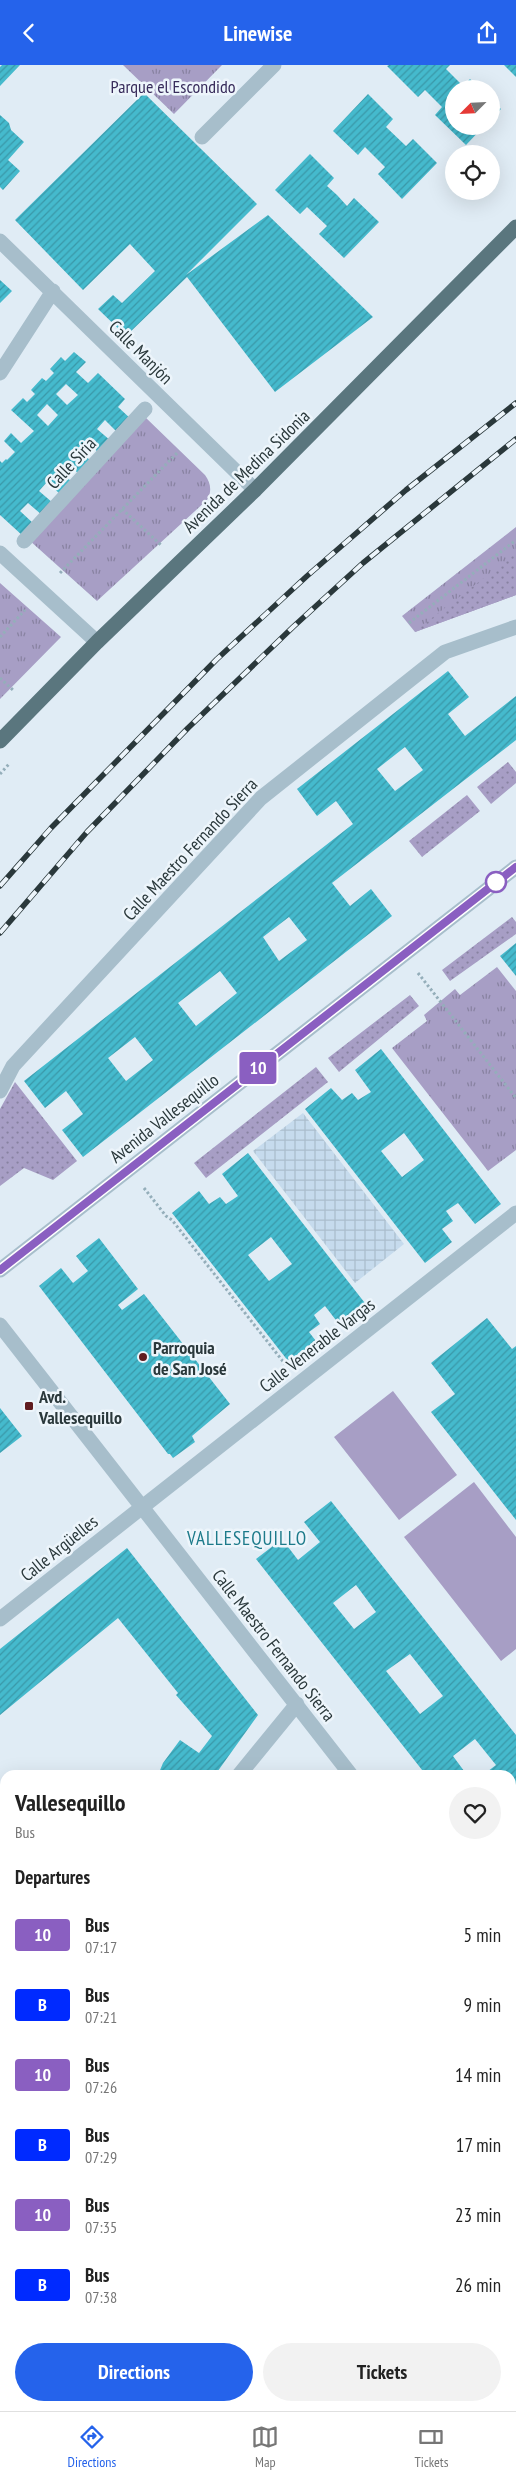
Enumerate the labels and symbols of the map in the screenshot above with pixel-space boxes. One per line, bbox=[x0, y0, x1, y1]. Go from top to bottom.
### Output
park label: Parque el Escondido bbox=[111, 75, 236, 98]
north arrow bbox=[445, 80, 500, 135]
street label: Calle Manjón bbox=[104, 315, 178, 389]
street label: Avenida de Medina Sidonia bbox=[178, 404, 314, 538]
street label: Calle Siria bbox=[41, 432, 101, 494]
street label: Calle Maestro Fernando Sierra bbox=[118, 773, 262, 925]
unlabelled marker bbox=[485, 871, 507, 893]
line badge: 10 bbox=[236, 1052, 280, 1084]
street label: Avenida Vallesequillo bbox=[105, 1068, 223, 1168]
street label: Calle Venerable Vargas bbox=[255, 1293, 379, 1397]
place label: Parroquia de San José bbox=[153, 1336, 227, 1380]
marker: Parroquia de San José bbox=[137, 1351, 149, 1363]
place label: Avd. Vallesequillo bbox=[38, 1385, 122, 1429]
marker: Avd. Vallesequillo bbox=[23, 1400, 35, 1412]
street label: Calle Argüelles bbox=[16, 1510, 102, 1586]
district label: VALLESEQUILLO bbox=[186, 1526, 307, 1550]
street label: Calle Maestro Fernando Sierra bbox=[207, 1564, 341, 1726]

